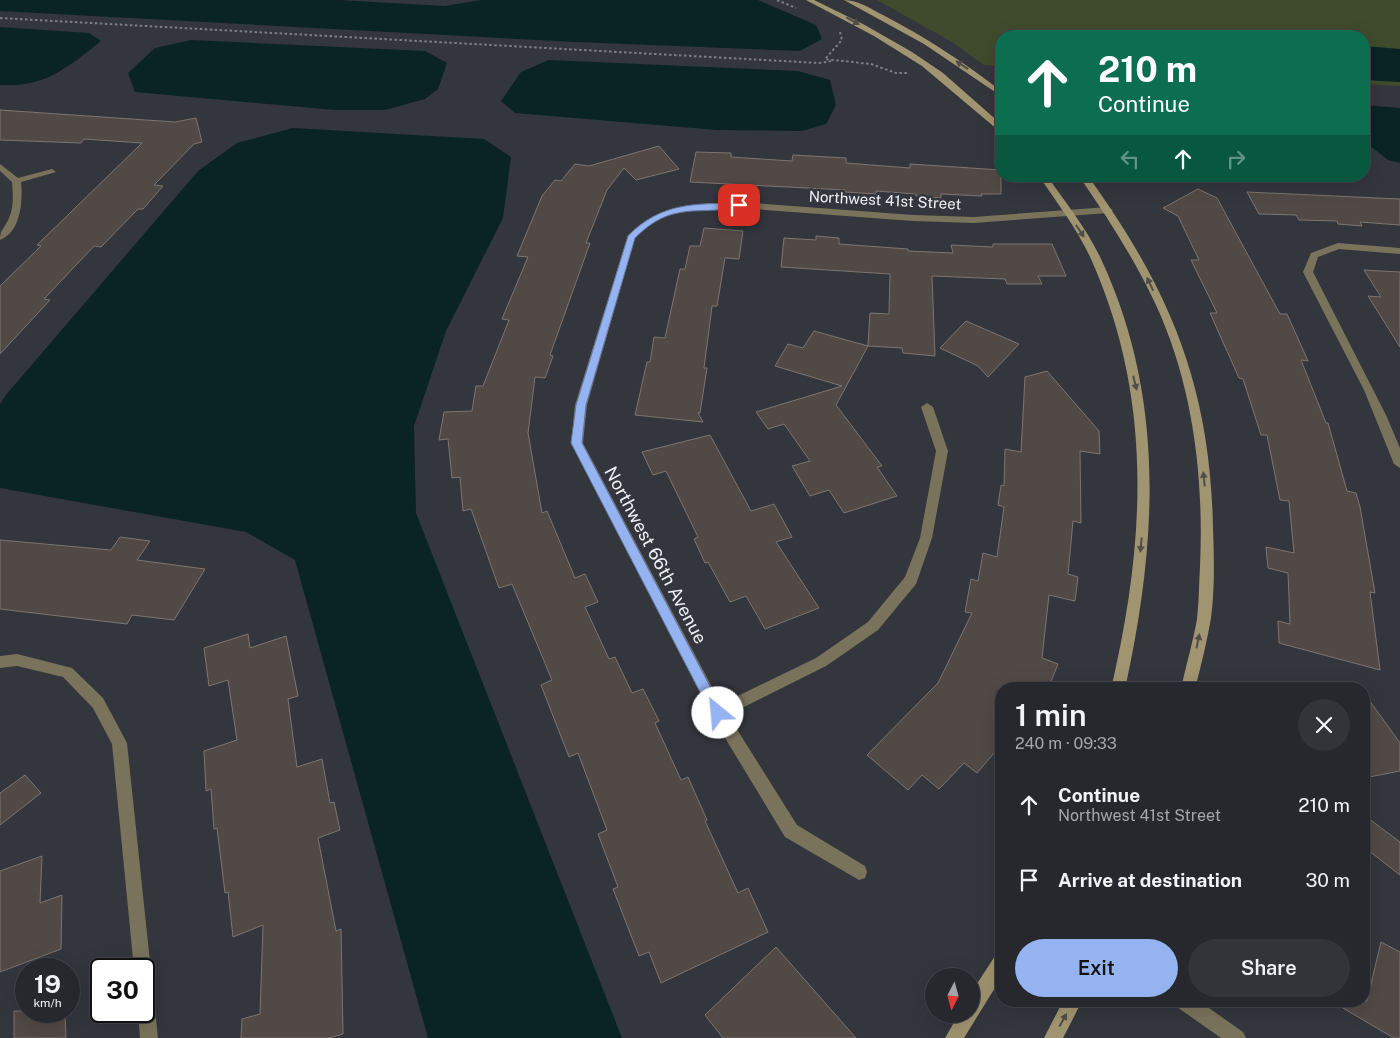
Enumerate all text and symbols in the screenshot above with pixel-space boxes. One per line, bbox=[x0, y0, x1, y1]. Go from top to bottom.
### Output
one-way arrow bbox=[846, 17, 861, 25]
text: 210 m bbox=[1098, 49, 1197, 90]
icon: ahead bbox=[1015, 50, 1080, 115]
one-way arrow bbox=[956, 60, 969, 70]
text: Continue bbox=[1098, 91, 1190, 117]
icon: left bbox=[1116, 145, 1144, 173]
icon: ahead bbox=[1169, 145, 1197, 173]
icon: right bbox=[1222, 145, 1250, 173]
pin bbox=[718, 184, 760, 226]
street label: Northwest 41st Street bbox=[808, 188, 962, 212]
icon: arrive bbox=[725, 191, 753, 219]
one-way arrow bbox=[1075, 225, 1085, 238]
one-way arrow bbox=[1146, 277, 1154, 291]
one-way arrow bbox=[1131, 376, 1139, 391]
street label: Northwest 66th Avenue bbox=[600, 463, 712, 647]
one-way arrow bbox=[1200, 471, 1208, 487]
one-way arrow bbox=[1137, 537, 1145, 553]
one-way arrow bbox=[1195, 633, 1203, 649]
position arrow bbox=[691, 686, 743, 738]
text: 1 min bbox=[1015, 697, 1086, 733]
button: close bbox=[1298, 699, 1350, 751]
text: 240 m · 09:33 bbox=[1015, 734, 1117, 753]
text: Continue bbox=[1058, 784, 1140, 806]
icon: ahead bbox=[1015, 791, 1043, 819]
text: 210 m bbox=[1298, 794, 1350, 816]
text: Northwest 41st Street bbox=[1058, 806, 1221, 825]
icon: arrive bbox=[1015, 866, 1043, 894]
text: Arrive at destination bbox=[1058, 869, 1242, 891]
text: 30 m bbox=[1305, 869, 1350, 891]
button: Exit bbox=[1015, 939, 1178, 997]
button: Share bbox=[1188, 939, 1350, 997]
speed limit sign: 30 bbox=[90, 958, 155, 1023]
north arrow bbox=[925, 968, 980, 1022]
map controls bbox=[925, 968, 980, 1023]
text: 19 bbox=[34, 969, 61, 999]
text: km/h bbox=[33, 996, 62, 1010]
one-way arrow bbox=[1059, 1013, 1068, 1026]

